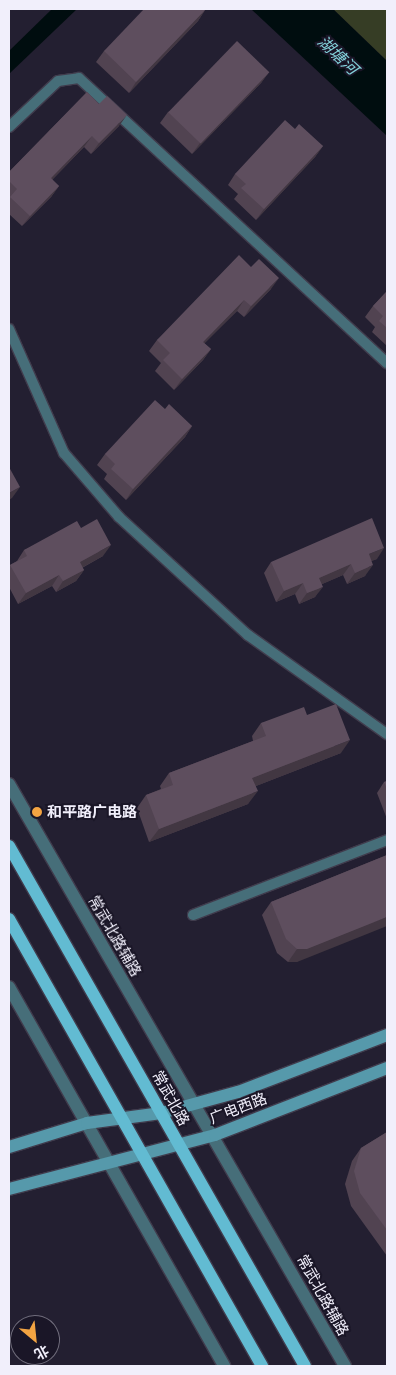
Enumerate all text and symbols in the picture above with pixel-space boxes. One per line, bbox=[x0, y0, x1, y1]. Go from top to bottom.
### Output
water label: 湖塘河 bbox=[314, 32, 362, 78]
place label: 和平路广电路 bbox=[47, 803, 137, 821]
marker: 和平路广电路 bbox=[31, 806, 43, 818]
street label: 常武北路辅路 bbox=[85, 893, 145, 979]
street label: 常武北路 bbox=[149, 1067, 193, 1129]
street label: 广电西路 bbox=[207, 1089, 269, 1127]
street label: 常武北路辅路 bbox=[293, 1251, 353, 1339]
north arrow bbox=[10, 1315, 60, 1365]
text: 北 bbox=[31, 1341, 52, 1364]

